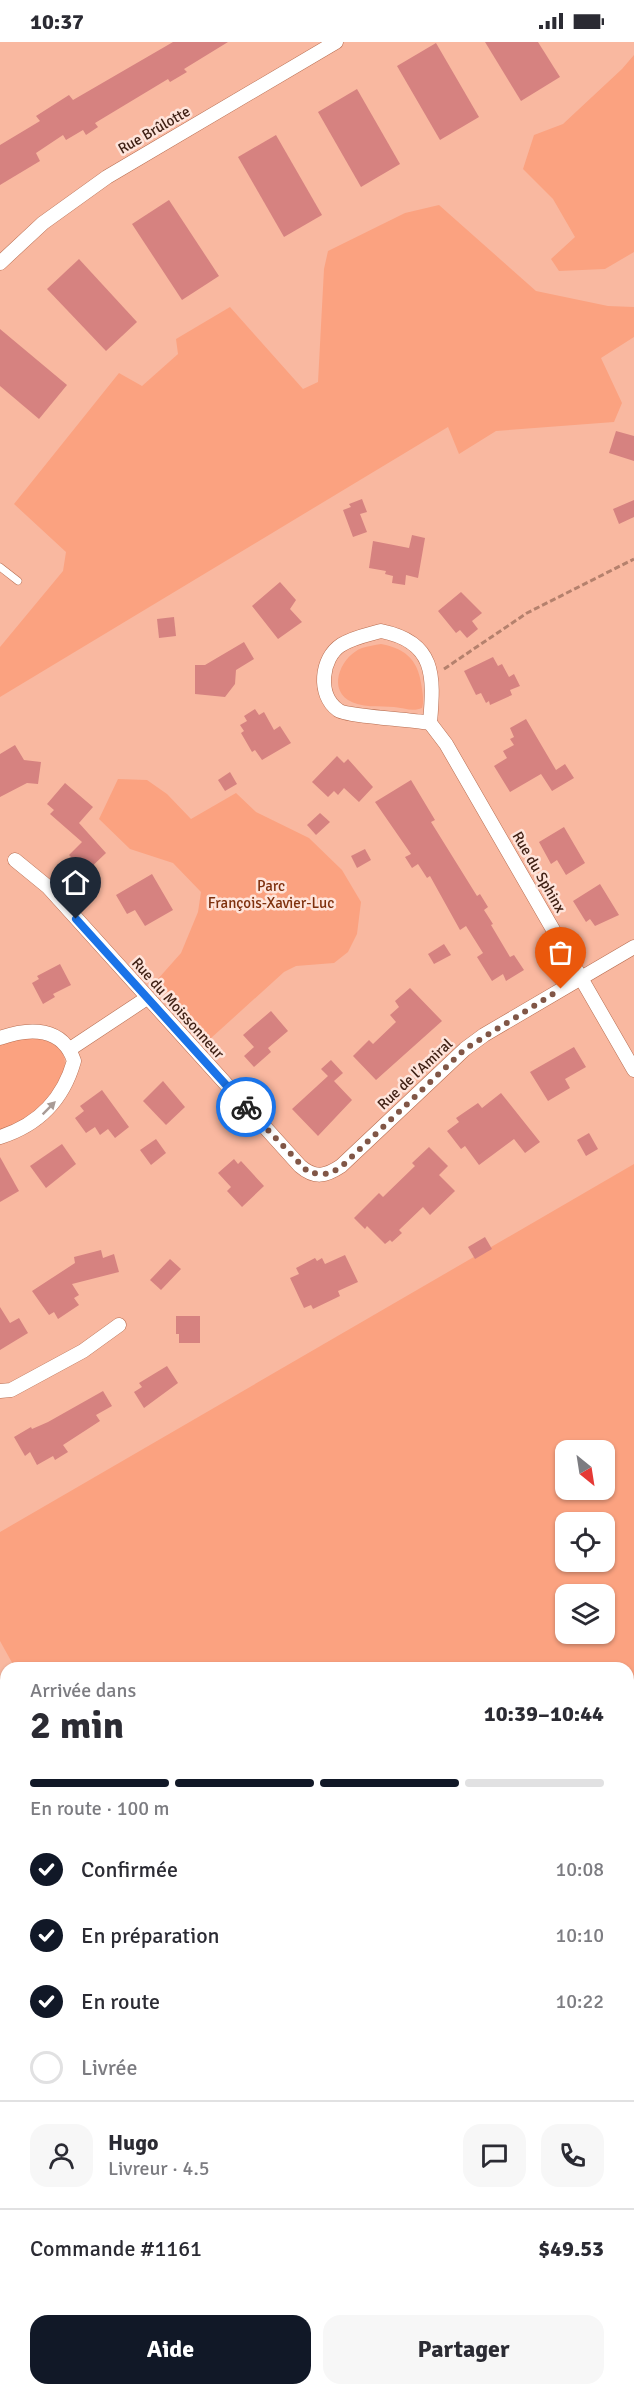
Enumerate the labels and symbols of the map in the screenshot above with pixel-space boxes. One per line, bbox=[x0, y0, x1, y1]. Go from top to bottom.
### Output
street label: Rue Brûlotte bbox=[115, 102, 193, 158]
street label: Rue du Sphinx bbox=[509, 828, 570, 916]
pin bbox=[50, 857, 101, 919]
park label: Parc François-Xavier-Luc bbox=[208, 877, 334, 912]
pin bbox=[535, 927, 586, 989]
street label: Rue du Moissonneur bbox=[128, 954, 228, 1063]
street label: Rue de l'Amiral bbox=[374, 1035, 456, 1113]
courier bbox=[216, 1077, 276, 1137]
one-way arrow bbox=[42, 1101, 56, 1115]
north arrow bbox=[555, 1440, 615, 1500]

